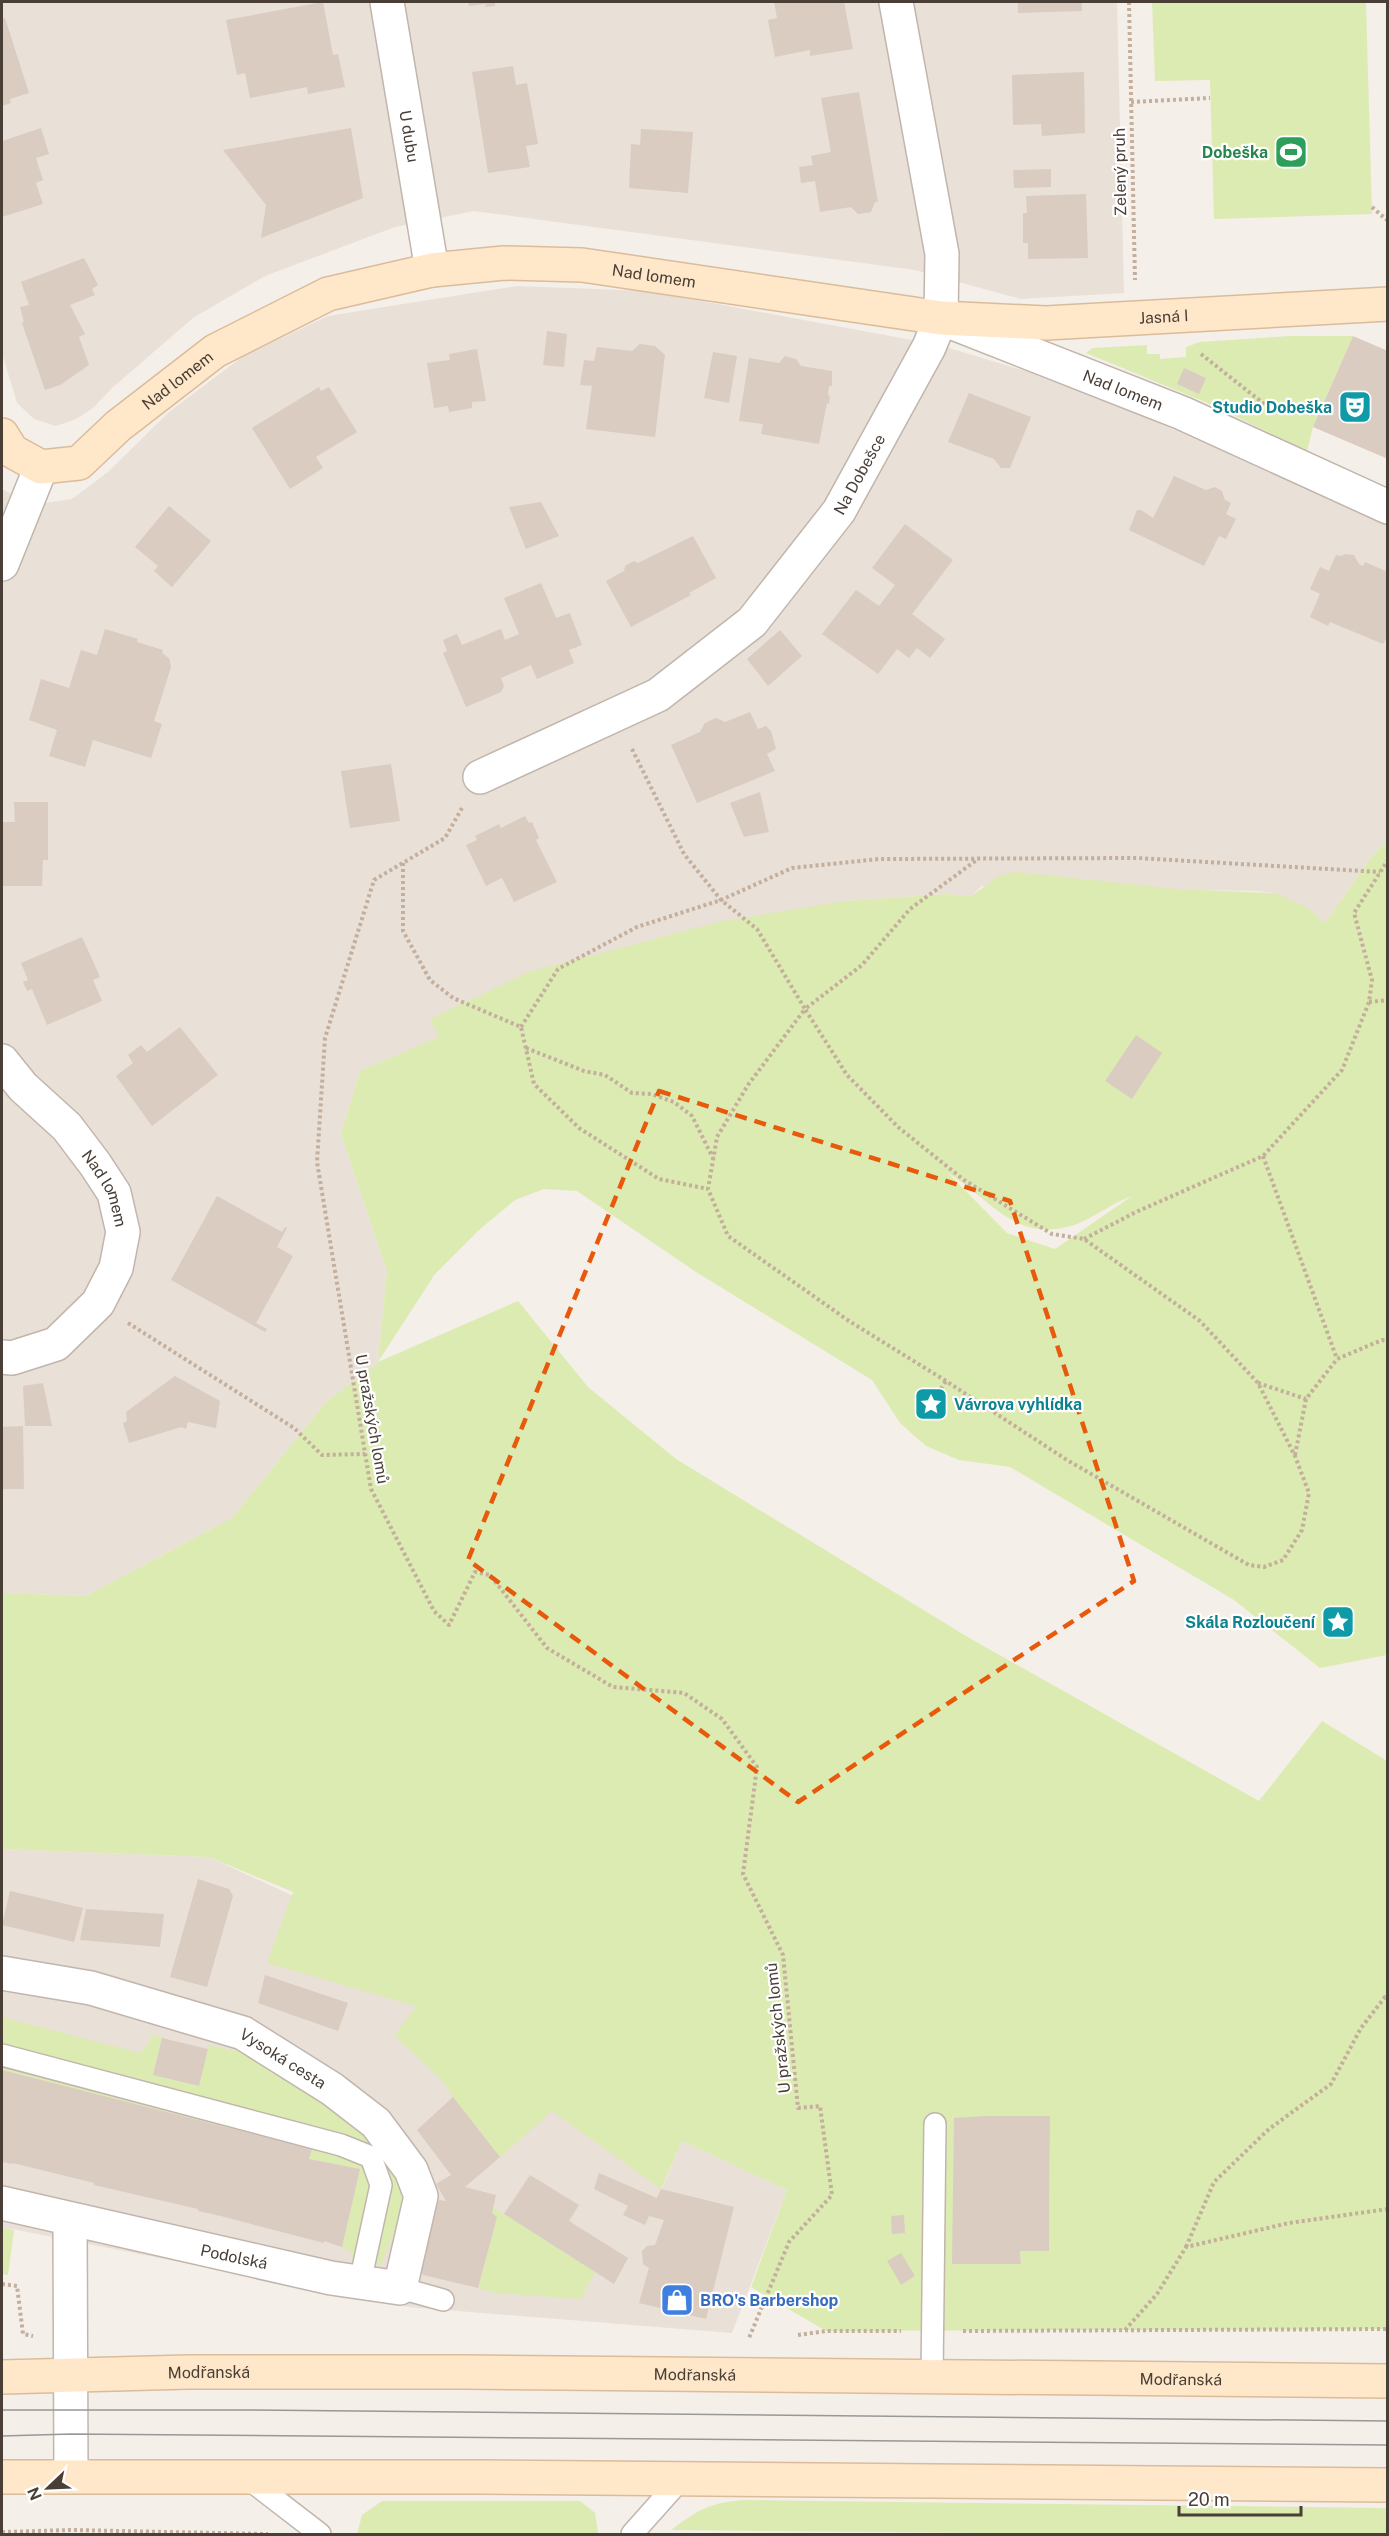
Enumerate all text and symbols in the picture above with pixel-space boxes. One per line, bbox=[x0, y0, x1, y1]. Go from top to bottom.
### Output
street label: U dubu bbox=[396, 109, 423, 164]
street label: Zelený pruh bbox=[1110, 128, 1130, 216]
sports icon: Dobeška bbox=[1273, 134, 1309, 170]
place label: Dobeška bbox=[1202, 143, 1268, 162]
street label: Nad lomem bbox=[611, 260, 697, 291]
street label: Jasná I bbox=[1138, 306, 1189, 327]
street label: Nad lomem bbox=[138, 347, 217, 413]
street label: Nad lomem bbox=[1080, 365, 1166, 414]
theatre icon: Studio Dobeška bbox=[1337, 389, 1373, 425]
place label: Studio Dobeška bbox=[1212, 398, 1332, 417]
street label: Na Dobešce bbox=[829, 430, 889, 518]
street label: Nad lomem bbox=[78, 1146, 131, 1229]
street label: U pražských lomů bbox=[351, 1353, 393, 1485]
place icon: Vávrova vyhlídka bbox=[913, 1386, 949, 1422]
place label: Vávrova vyhlídka bbox=[954, 1395, 1082, 1414]
place icon: Skála Rozloučení bbox=[1320, 1604, 1356, 1640]
place label: Skála Rozloučení bbox=[1185, 1613, 1316, 1632]
street label: U pražských lomů bbox=[762, 1962, 794, 2094]
street label: Vysoká cesta bbox=[236, 2024, 330, 2092]
street label: Podolská bbox=[199, 2241, 269, 2273]
shop icon: BRO's Barbershop bbox=[659, 2282, 695, 2318]
place label: BRO's Barbershop bbox=[700, 2291, 839, 2310]
street label: Modřanská bbox=[167, 2362, 250, 2382]
street label: Modřanská bbox=[654, 2364, 736, 2384]
street label: Modřanská bbox=[1140, 2369, 1222, 2389]
north arrow bbox=[18, 2458, 78, 2518]
scale bar bbox=[1179, 2479, 1300, 2517]
text: N bbox=[23, 2484, 46, 2503]
text: 20 m bbox=[1188, 2489, 1230, 2510]

